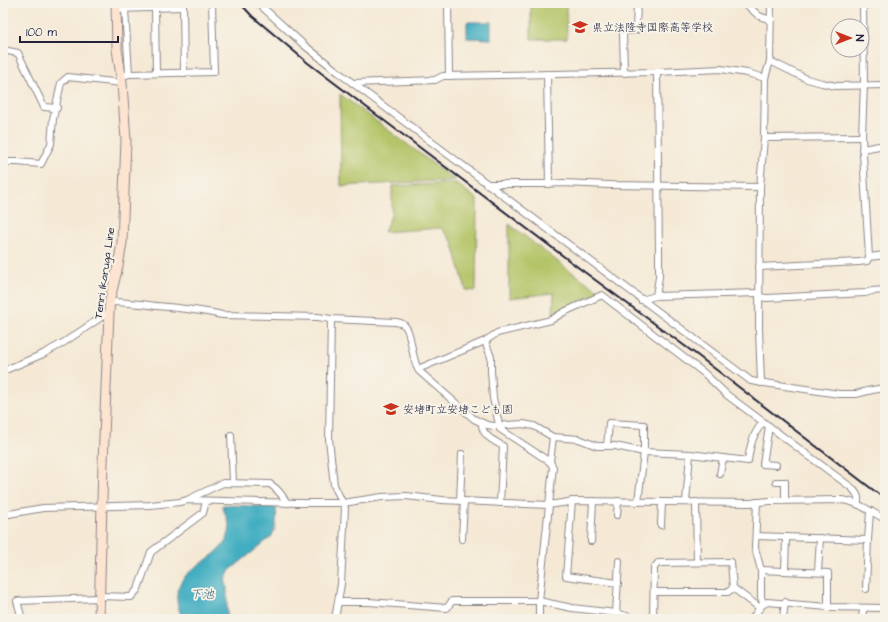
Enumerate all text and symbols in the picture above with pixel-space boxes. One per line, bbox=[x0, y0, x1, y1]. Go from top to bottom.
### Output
scale bar bbox=[20, 18, 118, 44]
school or university icon: 県立法隆寺国際高等学校 bbox=[571, 18, 589, 36]
north arrow bbox=[830, 18, 870, 58]
place label: 県立法隆寺国際高等学校 bbox=[592, 20, 713, 35]
text: 100 m bbox=[26, 24, 57, 41]
text: N bbox=[852, 35, 867, 42]
street label: Tenri Ikaruga Line bbox=[91, 226, 119, 320]
school or university icon: 安堵町立安堵こども園 bbox=[382, 400, 400, 418]
place label: 安堵町立安堵こども園 bbox=[403, 402, 513, 417]
water label: 下池 bbox=[190, 586, 215, 603]

